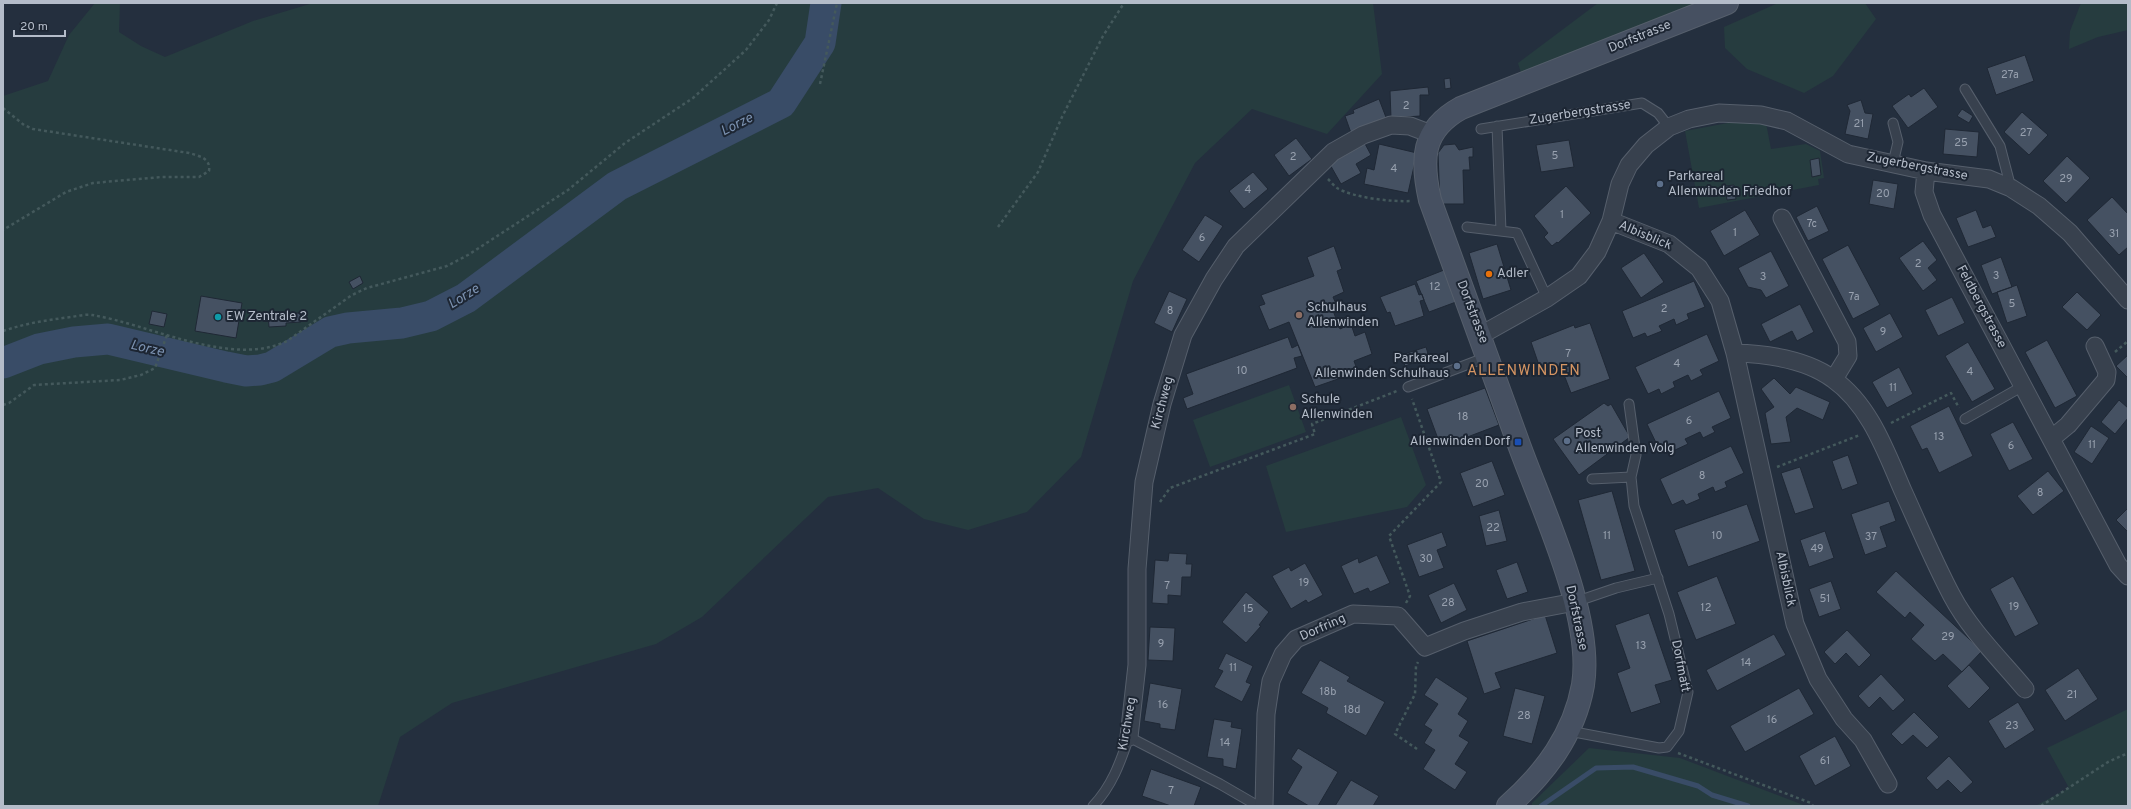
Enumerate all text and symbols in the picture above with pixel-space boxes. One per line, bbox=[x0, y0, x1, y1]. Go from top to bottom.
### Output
scale bar bbox=[14, 12, 65, 38]
street label: Dorfstrasse bbox=[1606, 17, 1674, 57]
text: 20 m bbox=[20, 19, 48, 35]
house number: 27a bbox=[2001, 68, 2019, 82]
street label: Zugerbergstrasse bbox=[1528, 97, 1632, 129]
house number: 2 bbox=[1403, 99, 1409, 113]
water label: Lorze bbox=[718, 109, 757, 140]
house number: 21 bbox=[1854, 117, 1864, 131]
house number: 27 bbox=[2020, 126, 2032, 140]
house number: 25 bbox=[1954, 136, 1968, 150]
house number: 5 bbox=[1552, 149, 1559, 163]
street label: Zugerbergstrasse bbox=[1865, 149, 1969, 185]
house number: 2 bbox=[1290, 150, 1296, 164]
house number: 4 bbox=[1391, 162, 1398, 176]
place label: Parkareal Allenwinden Friedhof bbox=[1668, 169, 1792, 200]
house number: 29 bbox=[2059, 172, 2073, 186]
marker: Parkareal Allenwinden Friedhof bbox=[1655, 179, 1665, 189]
house number: 4 bbox=[1245, 183, 1252, 197]
house number: 20 bbox=[1876, 187, 1890, 201]
house number: 1 bbox=[1560, 208, 1564, 222]
house number: 7c bbox=[1807, 217, 1817, 231]
street label: Albisblick bbox=[1616, 218, 1674, 254]
house number: 1 bbox=[1733, 226, 1737, 240]
house number: 31 bbox=[2109, 227, 2119, 241]
house number: 6 bbox=[1199, 231, 1205, 245]
house number: 2 bbox=[1915, 257, 1921, 271]
street label: Feldbergstrasse bbox=[1952, 263, 2010, 351]
place label: Adler bbox=[1497, 266, 1529, 282]
marker: Adler bbox=[1484, 269, 1494, 279]
house number: 3 bbox=[1993, 269, 1999, 283]
house number: 3 bbox=[1760, 270, 1766, 284]
street label: Dorfstrasse bbox=[1453, 278, 1491, 346]
water label: Lorze bbox=[445, 280, 484, 313]
house number: 12 bbox=[1430, 280, 1440, 294]
house number: 7a bbox=[1848, 290, 1860, 304]
house number: 5 bbox=[2009, 297, 2016, 311]
place label: Schulhaus Allenwinden bbox=[1307, 300, 1379, 331]
house number: 2 bbox=[1661, 302, 1667, 316]
house number: 8 bbox=[1167, 304, 1173, 318]
place label: EW Zentrale 2 bbox=[226, 309, 307, 325]
marker: Schulhaus Allenwinden bbox=[1294, 310, 1304, 320]
marker: EW Zentrale 2 bbox=[213, 312, 223, 322]
house number: 9 bbox=[1880, 325, 1886, 339]
water label: Lorze bbox=[129, 337, 166, 361]
house number: 7 bbox=[1565, 347, 1571, 361]
place label: Parkareal Allenwinden Schulhaus bbox=[1314, 351, 1449, 382]
house number: 4 bbox=[1674, 357, 1681, 371]
marker: Parkareal Allenwinden Schulhaus bbox=[1452, 361, 1462, 371]
district label: ALLENWINDEN bbox=[1467, 362, 1581, 381]
house number: 10 bbox=[1236, 364, 1248, 378]
house number: 4 bbox=[1967, 365, 1974, 379]
street label: Kirchweg bbox=[1148, 375, 1178, 431]
house number: 11 bbox=[1889, 381, 1897, 395]
place label: Schule Allenwinden bbox=[1301, 392, 1373, 423]
marker: Schule Allenwinden bbox=[1288, 402, 1298, 412]
house number: 18 bbox=[1458, 410, 1468, 424]
house number: 6 bbox=[1686, 414, 1692, 428]
place label: Post Allenwinden Volg bbox=[1575, 426, 1675, 457]
house number: 13 bbox=[1934, 430, 1944, 444]
place label: Allenwinden Dorf bbox=[1410, 434, 1511, 450]
marker: Post Allenwinden Volg bbox=[1562, 436, 1572, 446]
marker: Allenwinden Dorf bbox=[1513, 437, 1523, 447]
house number: 11 bbox=[2088, 438, 2096, 452]
house number: 6 bbox=[2008, 439, 2014, 453]
house number: 8 bbox=[1699, 469, 1705, 483]
house number: 20 bbox=[1475, 477, 1489, 491]
house number: 8 bbox=[2037, 486, 2043, 500]
house number: 22 bbox=[1486, 521, 1500, 535]
house number: 11 bbox=[1603, 529, 1611, 543]
house number: 10 bbox=[1711, 529, 1723, 543]
house number: 37 bbox=[1865, 530, 1877, 544]
house number: 49 bbox=[1810, 542, 1824, 556]
street label: Albisblick bbox=[1771, 550, 1799, 608]
house number: 30 bbox=[1419, 552, 1433, 566]
house number: 19 bbox=[1299, 576, 1309, 590]
house number: 7 bbox=[1164, 579, 1170, 593]
street label: Dorfstrasse bbox=[1561, 584, 1591, 652]
house number: 51 bbox=[1820, 592, 1830, 606]
house number: 28 bbox=[1441, 596, 1455, 610]
house number: 19 bbox=[2009, 600, 2019, 614]
house number: 12 bbox=[1701, 601, 1711, 615]
house number: 15 bbox=[1243, 602, 1254, 616]
street label: Dorfring bbox=[1298, 611, 1348, 645]
house number: 29 bbox=[1941, 630, 1955, 644]
house number: 9 bbox=[1158, 637, 1164, 651]
house number: 13 bbox=[1636, 639, 1646, 653]
street label: Dorfmatt bbox=[1667, 639, 1693, 694]
house number: 14 bbox=[1741, 656, 1752, 670]
house number: 11 bbox=[1229, 661, 1237, 675]
house number: 18b bbox=[1319, 685, 1337, 699]
house number: 21 bbox=[2067, 688, 2077, 702]
street label: Kirchweg bbox=[1115, 696, 1141, 752]
house number: 16 bbox=[1158, 698, 1168, 712]
house number: 18d bbox=[1343, 703, 1361, 717]
house number: 28 bbox=[1517, 709, 1531, 723]
house number: 16 bbox=[1767, 713, 1777, 727]
house number: 23 bbox=[2005, 719, 2019, 733]
house number: 14 bbox=[1220, 736, 1231, 750]
house number: 61 bbox=[1820, 754, 1830, 768]
house number: 7 bbox=[1168, 784, 1174, 798]

